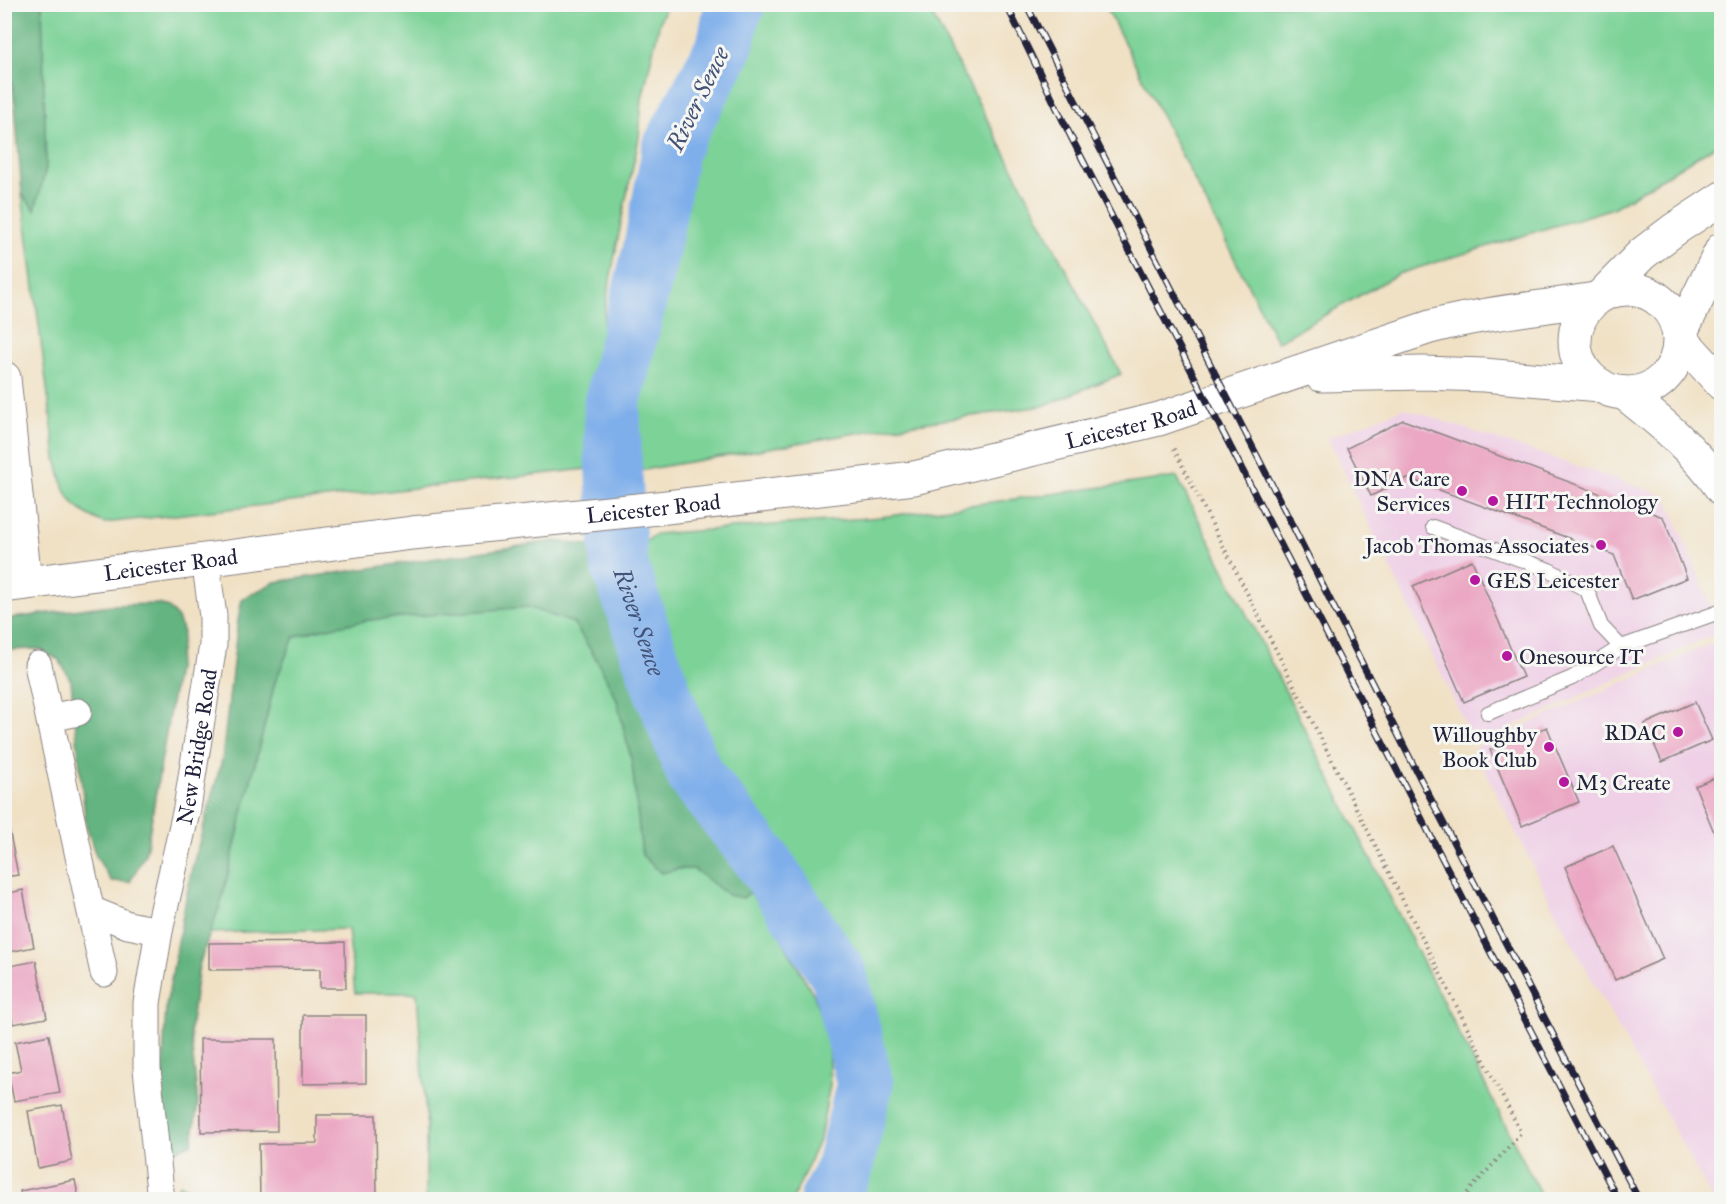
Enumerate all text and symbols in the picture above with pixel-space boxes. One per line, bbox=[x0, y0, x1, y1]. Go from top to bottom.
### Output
water label: River Sence bbox=[660, 41, 737, 157]
street label: Leicester Road bbox=[1063, 394, 1200, 455]
place label: DNA Care Services bbox=[1353, 465, 1450, 517]
marker: DNA Care Services bbox=[1455, 484, 1469, 498]
street label: Leicester Road bbox=[585, 488, 722, 529]
place label: HIT Technology bbox=[1505, 488, 1659, 515]
marker: HIT Technology bbox=[1486, 494, 1500, 508]
place label: Jacob Thomas Associates bbox=[1363, 532, 1589, 559]
marker: Jacob Thomas Associates bbox=[1594, 538, 1608, 552]
street label: Leicester Road bbox=[102, 543, 239, 587]
water label: River Sence bbox=[606, 563, 671, 681]
place label: GES Leicester bbox=[1487, 567, 1620, 594]
marker: GES Leicester bbox=[1468, 573, 1482, 587]
place label: Onesource IT bbox=[1519, 643, 1644, 670]
marker: Onesource IT bbox=[1500, 649, 1514, 663]
street label: New Bridge Road bbox=[171, 667, 223, 827]
place label: RDAC bbox=[1604, 719, 1666, 746]
place label: Willoughby Book Club bbox=[1432, 721, 1538, 773]
marker: RDAC bbox=[1671, 725, 1685, 739]
marker: Willoughby Book Club bbox=[1542, 740, 1556, 754]
place label: M3 Create bbox=[1576, 769, 1671, 796]
marker: M3 Create bbox=[1557, 775, 1571, 789]

